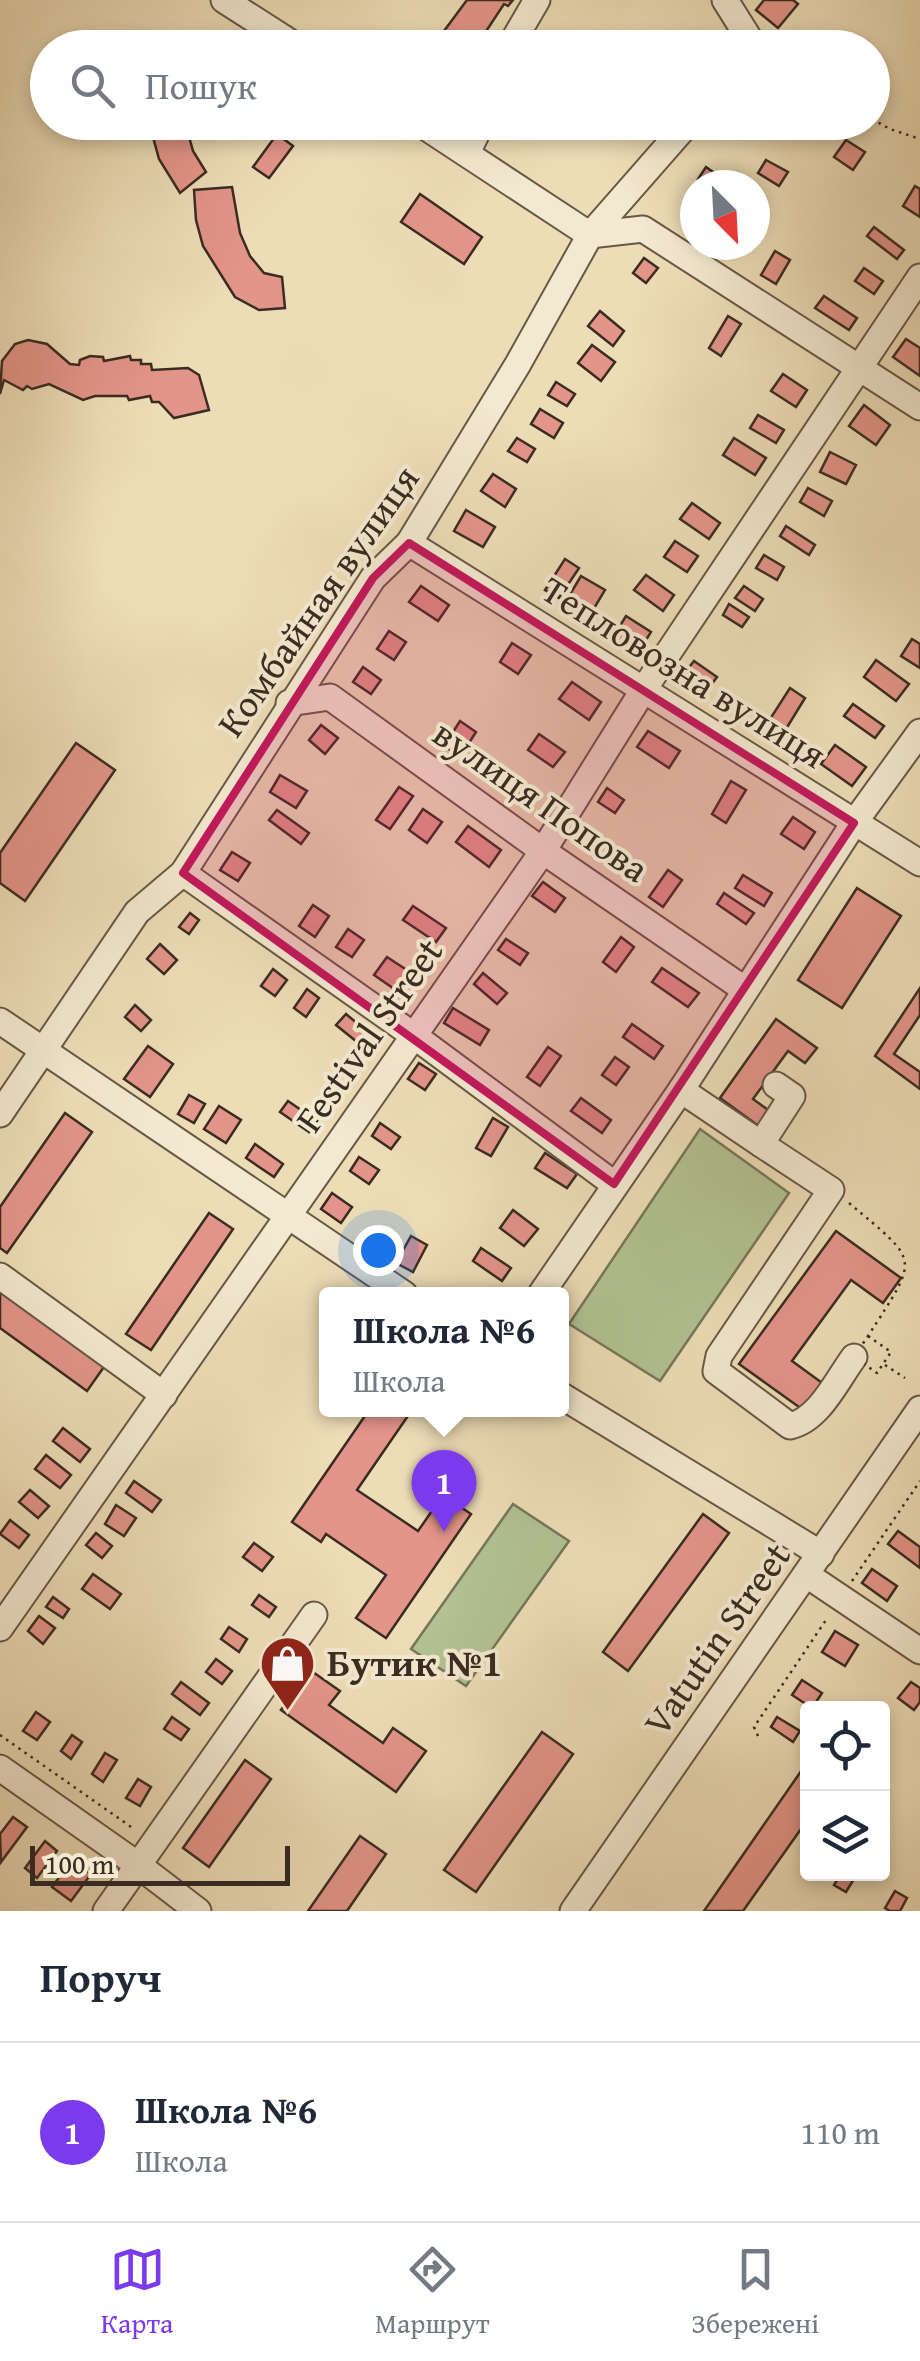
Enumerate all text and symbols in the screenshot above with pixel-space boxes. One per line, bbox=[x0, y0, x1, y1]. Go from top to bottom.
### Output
search box bbox=[30, 30, 890, 140]
text: Пошук bbox=[145, 57, 257, 113]
icon: search bbox=[65, 58, 120, 113]
north arrow bbox=[680, 170, 770, 260]
street label: Комбайная вулиця bbox=[202, 453, 432, 748]
street label: Тепловозна вулиця bbox=[531, 561, 838, 781]
street label: вулиця Попова bbox=[422, 705, 661, 895]
street label: Festival Street bbox=[281, 926, 456, 1143]
your location bbox=[353, 1225, 404, 1276]
popup bbox=[319, 1287, 569, 1417]
text: Школа №6 bbox=[353, 1301, 535, 1357]
text: Школа bbox=[353, 1357, 446, 1404]
pin: 1 bbox=[412, 1450, 476, 1532]
street label: Vatutin Street bbox=[629, 1530, 804, 1746]
shop icon: Бутик №1 bbox=[258, 1633, 318, 1712]
place label: Бутик №1 bbox=[327, 1634, 502, 1690]
map controls bbox=[800, 1701, 890, 1881]
button: locate bbox=[800, 1701, 890, 1791]
button: layers bbox=[800, 1791, 890, 1881]
scale bar bbox=[30, 1841, 290, 1886]
text: 100 m bbox=[45, 1843, 114, 1884]
text: Поруч bbox=[40, 1946, 161, 2007]
text: Школа №6 bbox=[135, 2081, 317, 2137]
text: 1 bbox=[64, 2109, 81, 2156]
text: 110 m bbox=[801, 2109, 880, 2156]
text: Школа bbox=[135, 2137, 228, 2184]
tab: Карта bbox=[101, 2242, 173, 2343]
tab: Маршрут bbox=[375, 2242, 490, 2343]
tab: Збережені bbox=[691, 2242, 819, 2343]

